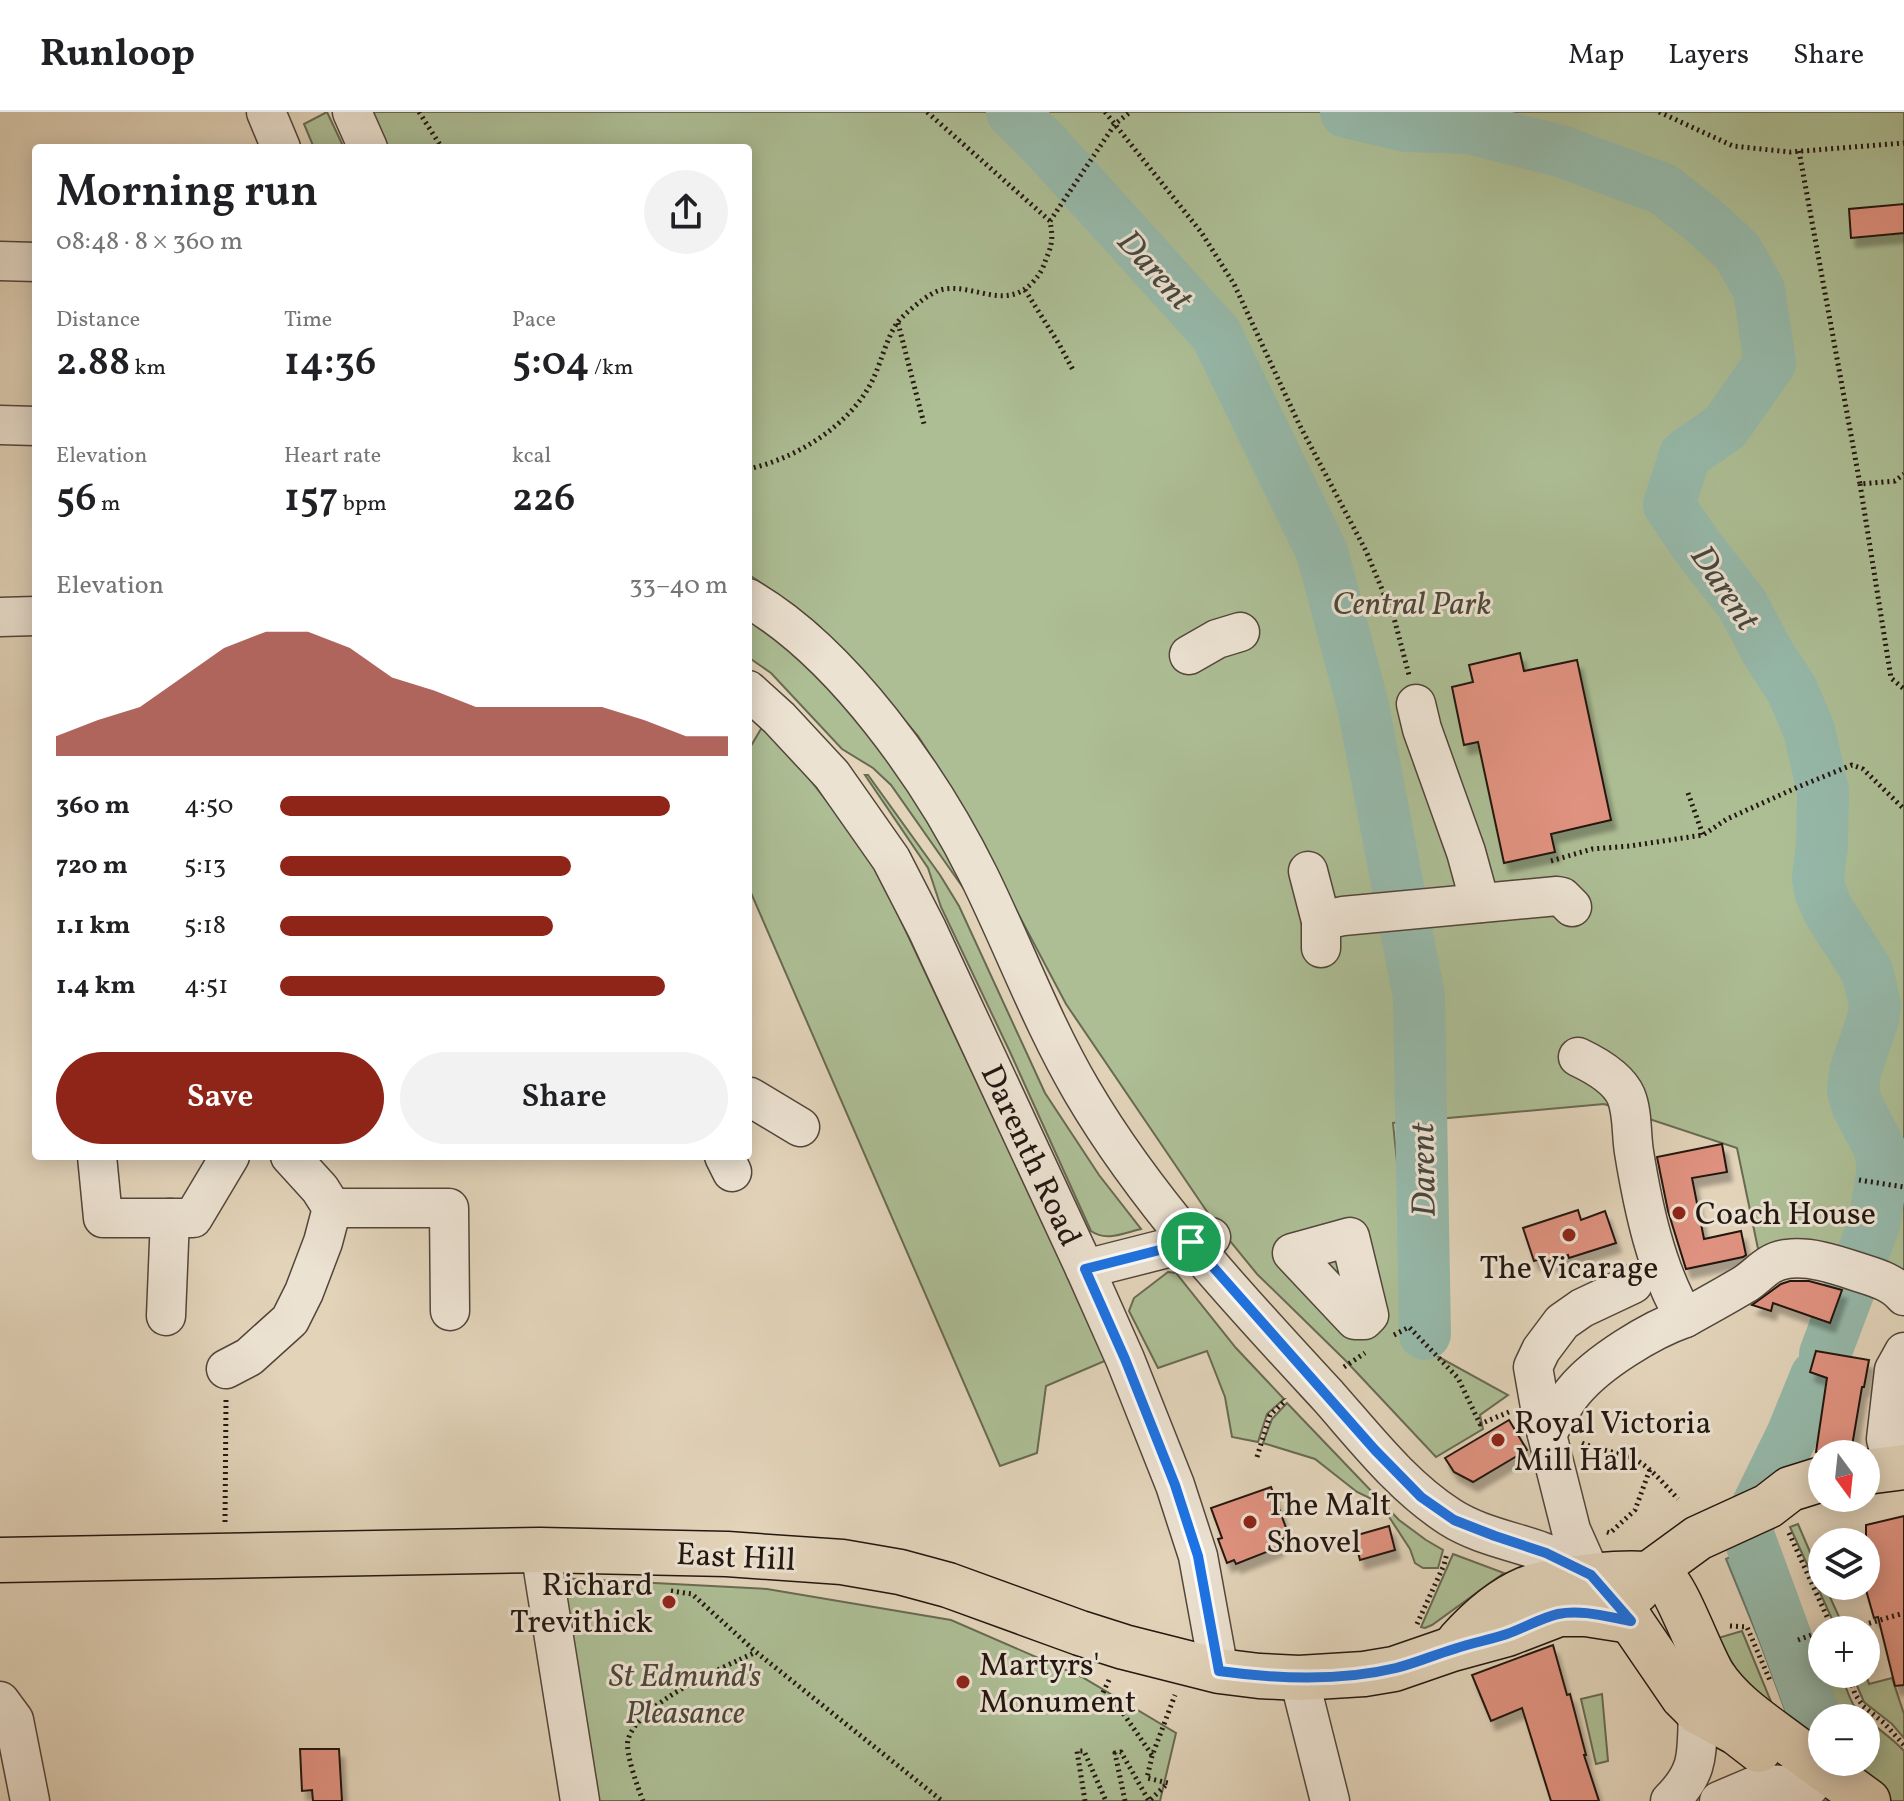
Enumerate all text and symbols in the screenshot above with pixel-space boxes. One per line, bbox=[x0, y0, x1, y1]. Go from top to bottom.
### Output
text: Runloop bbox=[40, 29, 195, 82]
text: Map bbox=[1568, 36, 1624, 75]
text: Layers bbox=[1668, 36, 1749, 75]
text: Share bbox=[1793, 36, 1864, 75]
text: Morning run bbox=[56, 163, 318, 224]
button: share bbox=[644, 170, 728, 254]
water label: Darent bbox=[1105, 221, 1203, 323]
text: 08:48 · 8 × 360 m bbox=[56, 224, 243, 260]
text: Distance bbox=[56, 305, 140, 336]
text: Time bbox=[284, 305, 332, 336]
text: Pace bbox=[512, 305, 556, 336]
text: 2.88 bbox=[56, 336, 130, 392]
text: 14:36 bbox=[284, 336, 376, 392]
text: 5:04 bbox=[512, 336, 590, 392]
text: km bbox=[130, 353, 166, 384]
text: /km bbox=[590, 353, 633, 384]
text: Elevation bbox=[56, 441, 147, 472]
text: Heart rate bbox=[284, 441, 381, 472]
text: kcal bbox=[512, 441, 551, 472]
text: 56 bbox=[56, 472, 97, 528]
text: 157 bbox=[284, 472, 338, 528]
text: 226 bbox=[512, 472, 575, 528]
text: m bbox=[97, 489, 120, 520]
text: bpm bbox=[338, 489, 387, 520]
water label: Darent bbox=[1677, 537, 1769, 642]
text: Elevation bbox=[56, 568, 164, 604]
text: 33–40 m bbox=[629, 568, 728, 604]
park label: Central Park bbox=[1333, 584, 1492, 628]
text: 360 m bbox=[56, 788, 130, 824]
text: 4:50 bbox=[184, 788, 233, 824]
text: 720 m bbox=[56, 848, 128, 884]
text: 5:13 bbox=[184, 848, 226, 884]
text: 1.1 km bbox=[56, 908, 130, 944]
text: 5:18 bbox=[184, 908, 226, 944]
text: 1.4 km bbox=[56, 968, 136, 1004]
text: 4:51 bbox=[184, 968, 228, 1004]
button: Save bbox=[56, 1052, 384, 1144]
button: Share bbox=[400, 1052, 728, 1144]
street label: Darenth Road bbox=[968, 1058, 1091, 1254]
water label: Darent bbox=[1401, 1122, 1450, 1217]
place label: Coach House bbox=[1695, 1194, 1876, 1238]
marker: Coach House bbox=[1670, 1204, 1688, 1222]
pin bbox=[1157, 1208, 1225, 1276]
icon: arrive bbox=[1169, 1220, 1213, 1264]
marker: The Vicarage bbox=[1560, 1226, 1578, 1244]
place label: The Vicarage bbox=[1480, 1248, 1658, 1292]
place label: Royal Victoria Mill Hall bbox=[1514, 1403, 1711, 1484]
marker: Royal Victoria Mill Hall bbox=[1489, 1431, 1507, 1449]
north arrow bbox=[1808, 1440, 1880, 1512]
map controls bbox=[1808, 1440, 1880, 1776]
place label: The Malt Shovel bbox=[1266, 1485, 1391, 1566]
marker: The Malt Shovel bbox=[1241, 1513, 1259, 1531]
button: layers bbox=[1808, 1528, 1880, 1600]
street label: East Hill bbox=[675, 1534, 797, 1584]
place label: Richard Trevithick bbox=[510, 1565, 653, 1646]
marker: Richard Trevithick bbox=[660, 1593, 678, 1611]
button: + bbox=[1808, 1616, 1880, 1688]
place label: Martyrs' Monument bbox=[979, 1645, 1136, 1726]
park label: St Edmund's Pleasance bbox=[609, 1656, 761, 1737]
marker: Martyrs' Monument bbox=[954, 1673, 972, 1691]
button: − bbox=[1808, 1704, 1880, 1776]

